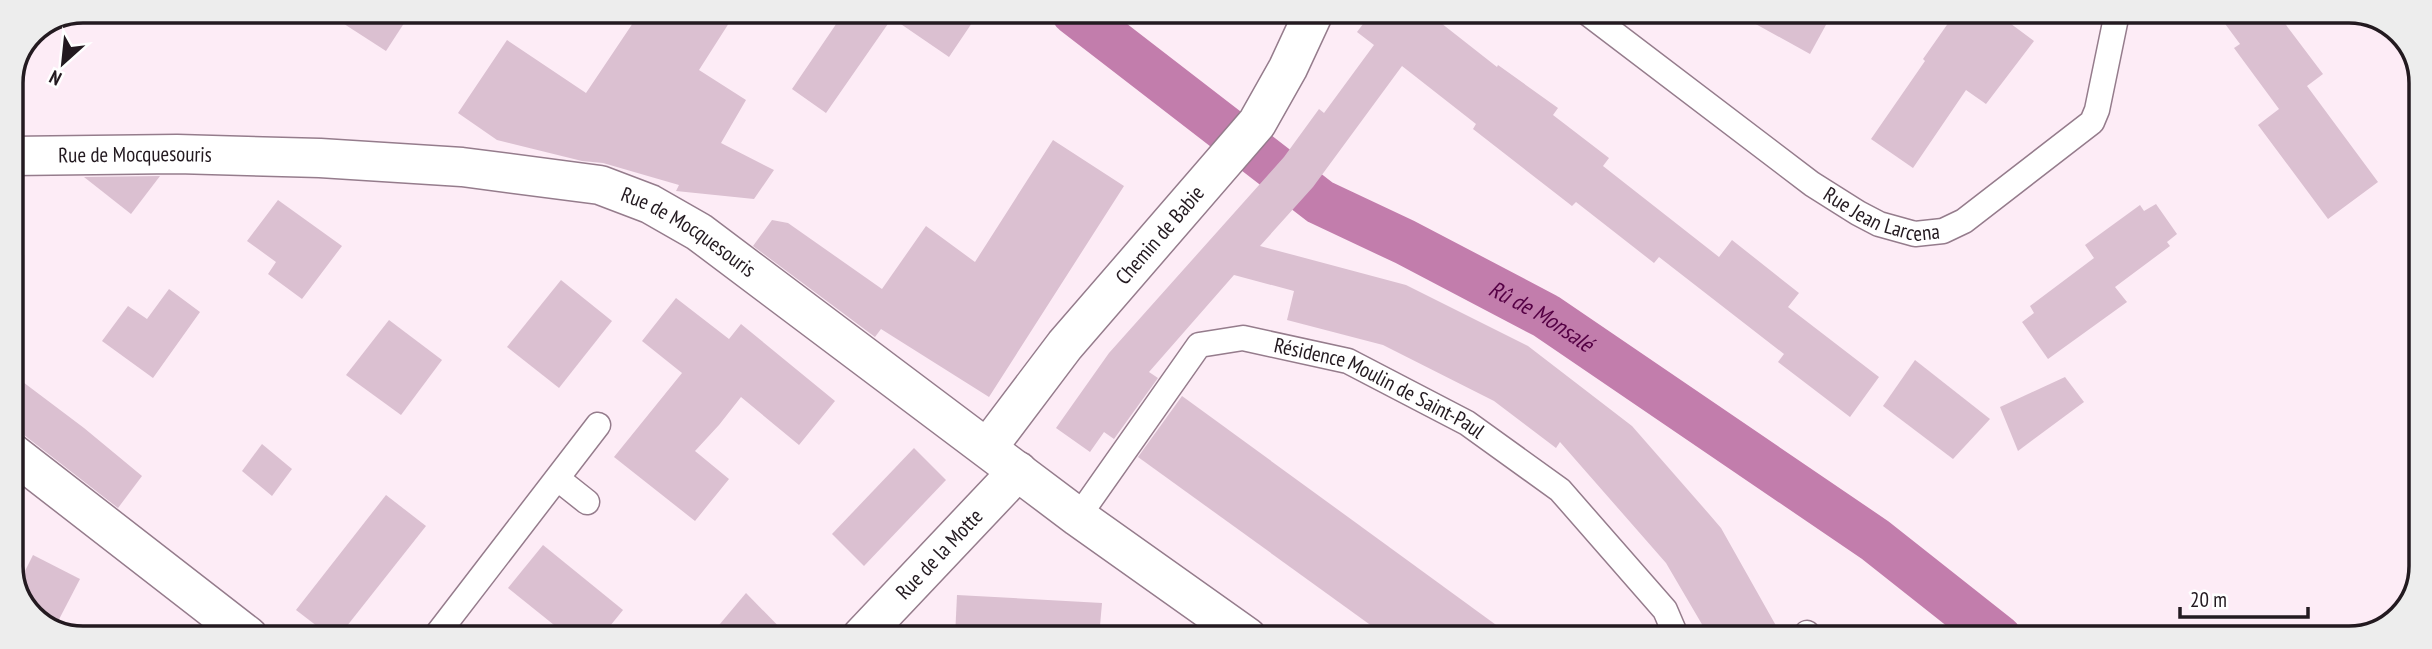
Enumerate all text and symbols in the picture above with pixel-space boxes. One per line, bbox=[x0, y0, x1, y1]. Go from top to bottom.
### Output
north arrow bbox=[28, 28, 98, 98]
text: N bbox=[45, 65, 65, 91]
street label: Rue de Mocquesouris bbox=[58, 140, 212, 168]
street label: Rue de Mocquesouris bbox=[617, 180, 761, 283]
street label: Chemin de Babie bbox=[1109, 180, 1210, 290]
street label: Rue Jean Larcena bbox=[1818, 181, 1941, 247]
water label: Rû de Monsalé bbox=[1484, 274, 1601, 360]
street label: Résidence Moulin de Saint-Paul bbox=[1272, 331, 1490, 444]
street label: Rue de la Motte bbox=[890, 503, 988, 605]
scale bar bbox=[2180, 576, 2308, 620]
text: 20 m bbox=[2190, 586, 2227, 613]

